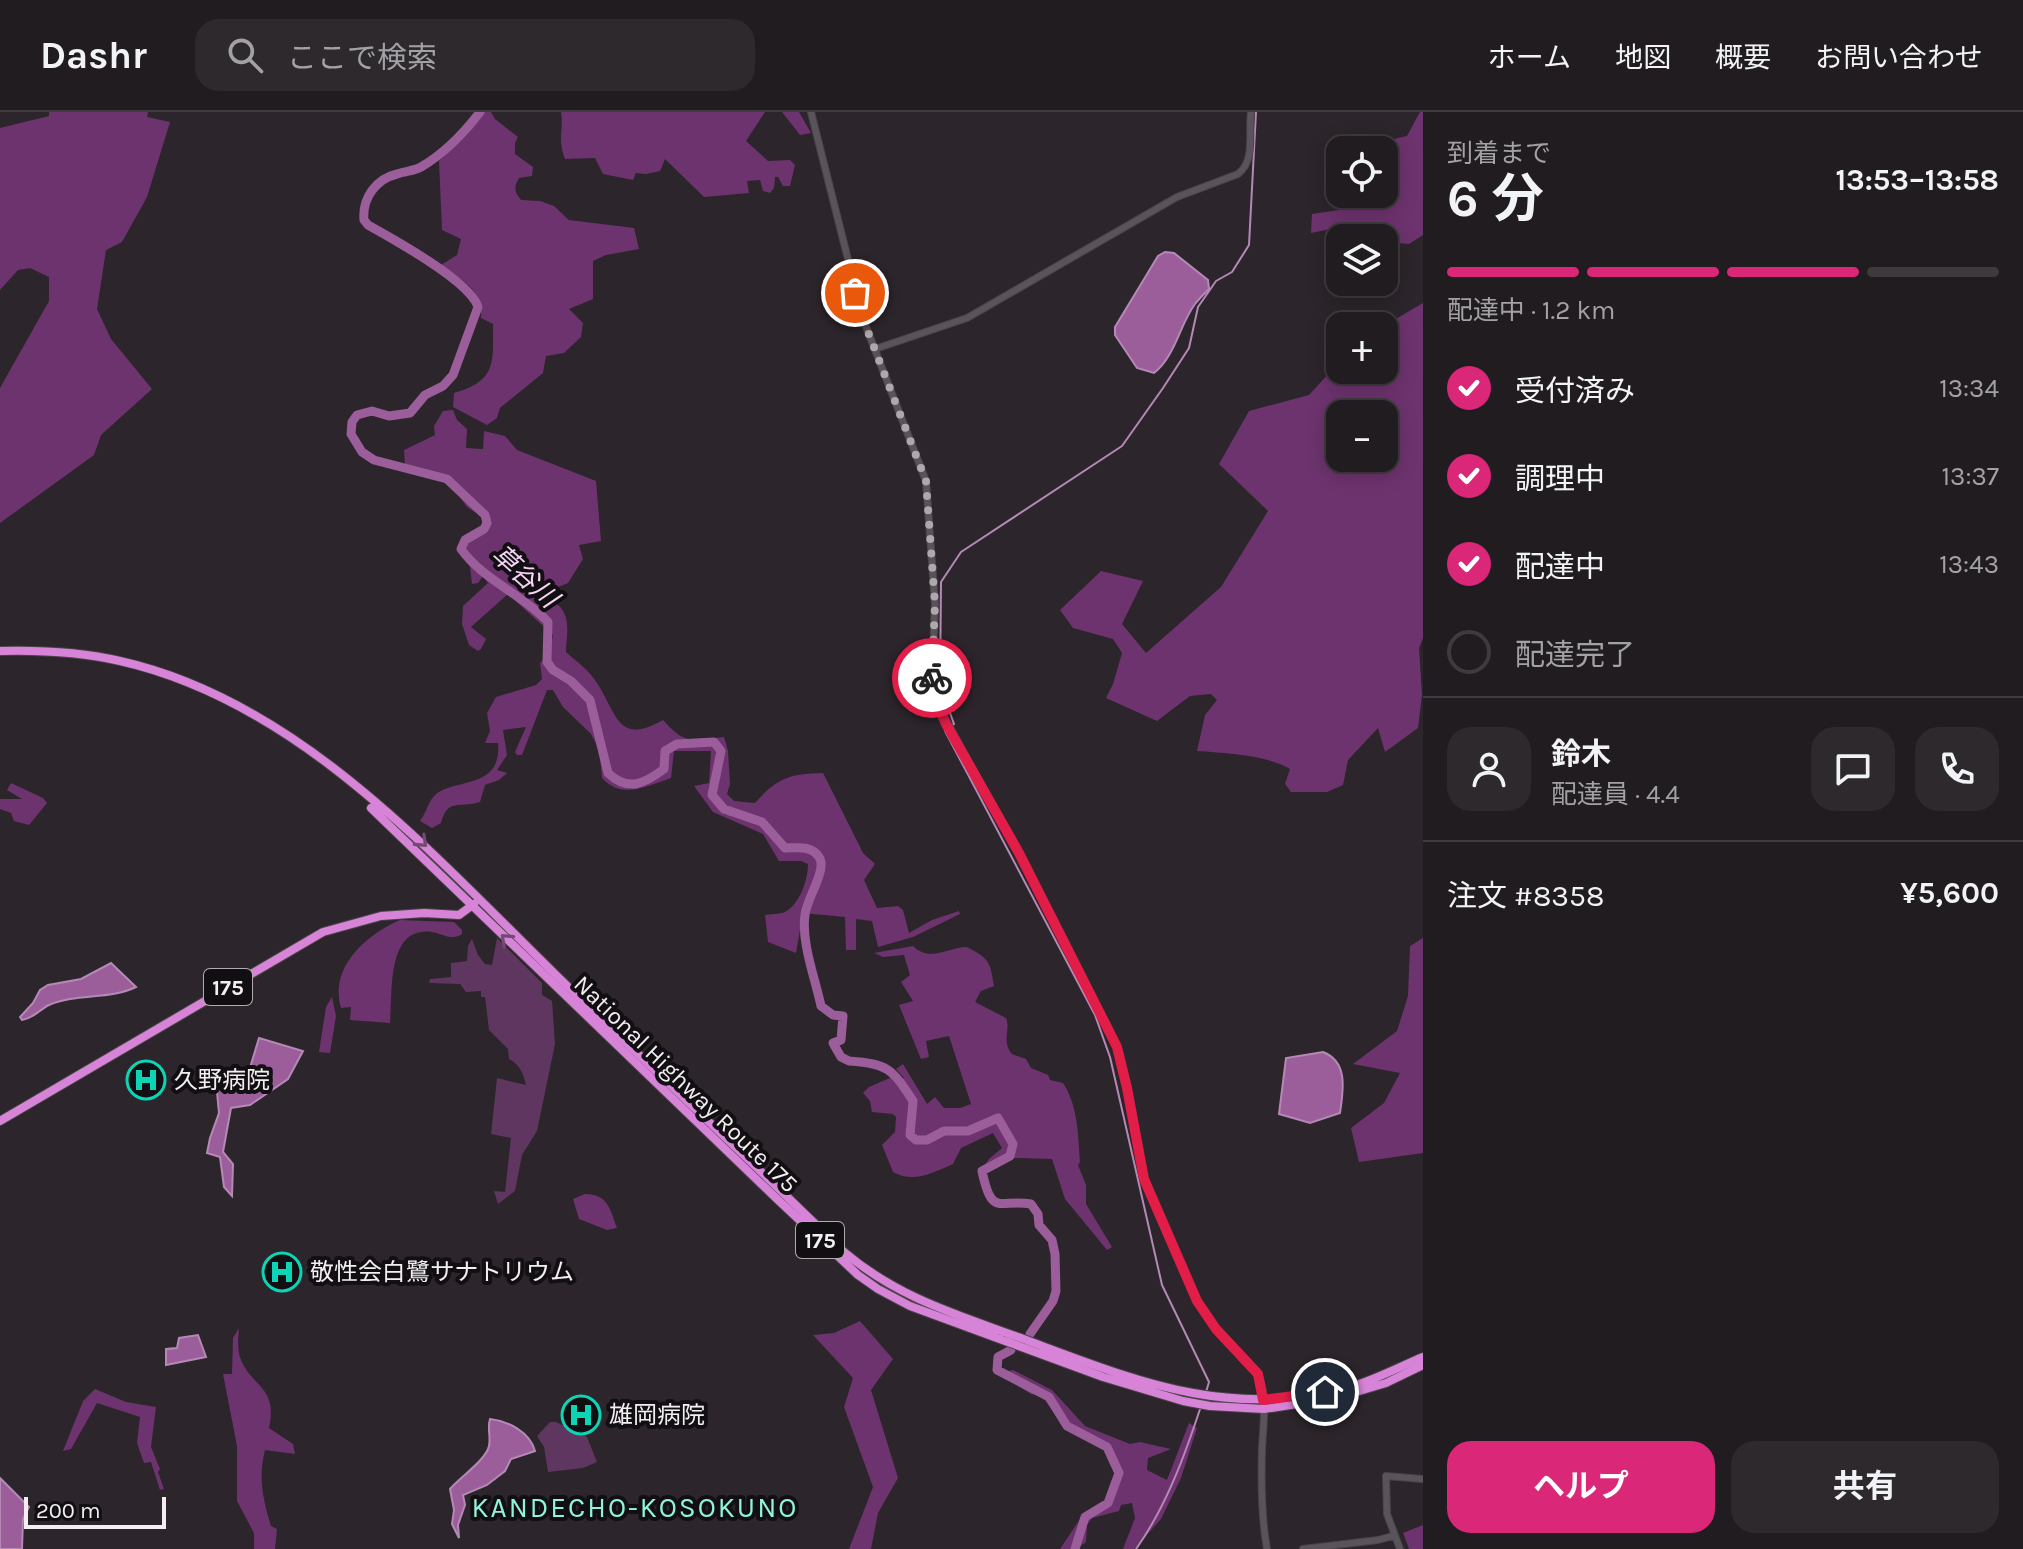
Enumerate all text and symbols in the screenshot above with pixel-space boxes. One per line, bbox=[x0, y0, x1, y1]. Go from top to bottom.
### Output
search box bbox=[195, 19, 755, 91]
text: Dashr bbox=[40, 33, 147, 78]
icon: search bbox=[223, 33, 267, 77]
text: ここで検索 bbox=[287, 40, 437, 76]
text: ホーム bbox=[1488, 41, 1571, 74]
text: 地図 bbox=[1615, 41, 1671, 74]
text: 概要 bbox=[1715, 41, 1771, 74]
text: お問い合わせ bbox=[1815, 41, 1983, 74]
map controls bbox=[1326, 136, 1398, 472]
button: locate bbox=[1326, 136, 1398, 208]
text: 到着まで bbox=[1447, 138, 1551, 169]
text: 13:53–13:58 bbox=[1835, 162, 1999, 198]
text: 6 分 bbox=[1447, 168, 1544, 229]
button: layers bbox=[1326, 224, 1398, 296]
pin bbox=[821, 259, 889, 327]
icon: bag bbox=[833, 271, 877, 315]
text: 配達中 · 1.2 km bbox=[1447, 295, 1615, 326]
button: + bbox=[1326, 312, 1398, 384]
icon: check bbox=[1447, 366, 1491, 410]
text: 受付済み bbox=[1515, 373, 1635, 409]
text: 13:34 bbox=[1939, 373, 1999, 404]
button: − bbox=[1326, 400, 1398, 472]
icon: check bbox=[1447, 454, 1491, 498]
text: 調理中 bbox=[1515, 461, 1605, 497]
text: 13:37 bbox=[1942, 461, 1999, 492]
water label: 草谷川 bbox=[485, 539, 566, 616]
icon: check bbox=[1447, 542, 1491, 586]
text: 配達中 bbox=[1515, 549, 1605, 585]
text: 13:43 bbox=[1939, 549, 1999, 580]
text: 配達完了 bbox=[1515, 637, 1635, 673]
courier bbox=[892, 638, 972, 718]
icon: bike bbox=[910, 656, 954, 700]
button: person bbox=[1447, 727, 1531, 811]
button: chat bbox=[1811, 727, 1895, 811]
button: phone bbox=[1915, 727, 1999, 811]
text: 鈴木 bbox=[1551, 736, 1611, 772]
text: 配達員 · 4.4 bbox=[1551, 779, 1680, 810]
one-way arrow bbox=[413, 833, 428, 847]
text: ¥5,600 bbox=[1900, 875, 1999, 911]
text: 注文 #8358 bbox=[1447, 878, 1604, 914]
one-way arrow bbox=[500, 935, 515, 949]
road number: 175 bbox=[204, 969, 252, 1005]
street label: National Highway Route 175 bbox=[568, 970, 804, 1198]
hospital icon: 久野病院 bbox=[125, 1059, 167, 1101]
place label: 久野病院 bbox=[174, 1066, 270, 1094]
road number: 175 bbox=[796, 1222, 844, 1258]
hospital icon: 敬性会白鷺サナトリウム bbox=[261, 1251, 303, 1293]
place label: 敬性会白鷺サナトリウム bbox=[310, 1258, 574, 1286]
pin bbox=[1291, 1358, 1359, 1426]
icon: home bbox=[1303, 1370, 1347, 1414]
hospital icon: 雄岡病院 bbox=[560, 1394, 602, 1436]
place label: 雄岡病院 bbox=[609, 1401, 705, 1429]
button: ヘルプ bbox=[1447, 1441, 1715, 1533]
button: 共有 bbox=[1731, 1441, 1999, 1533]
district label: KANDECHO-KOSOKUNO bbox=[472, 1491, 798, 1524]
scale bar bbox=[24, 1493, 166, 1529]
text: 200 m bbox=[36, 1498, 101, 1524]

